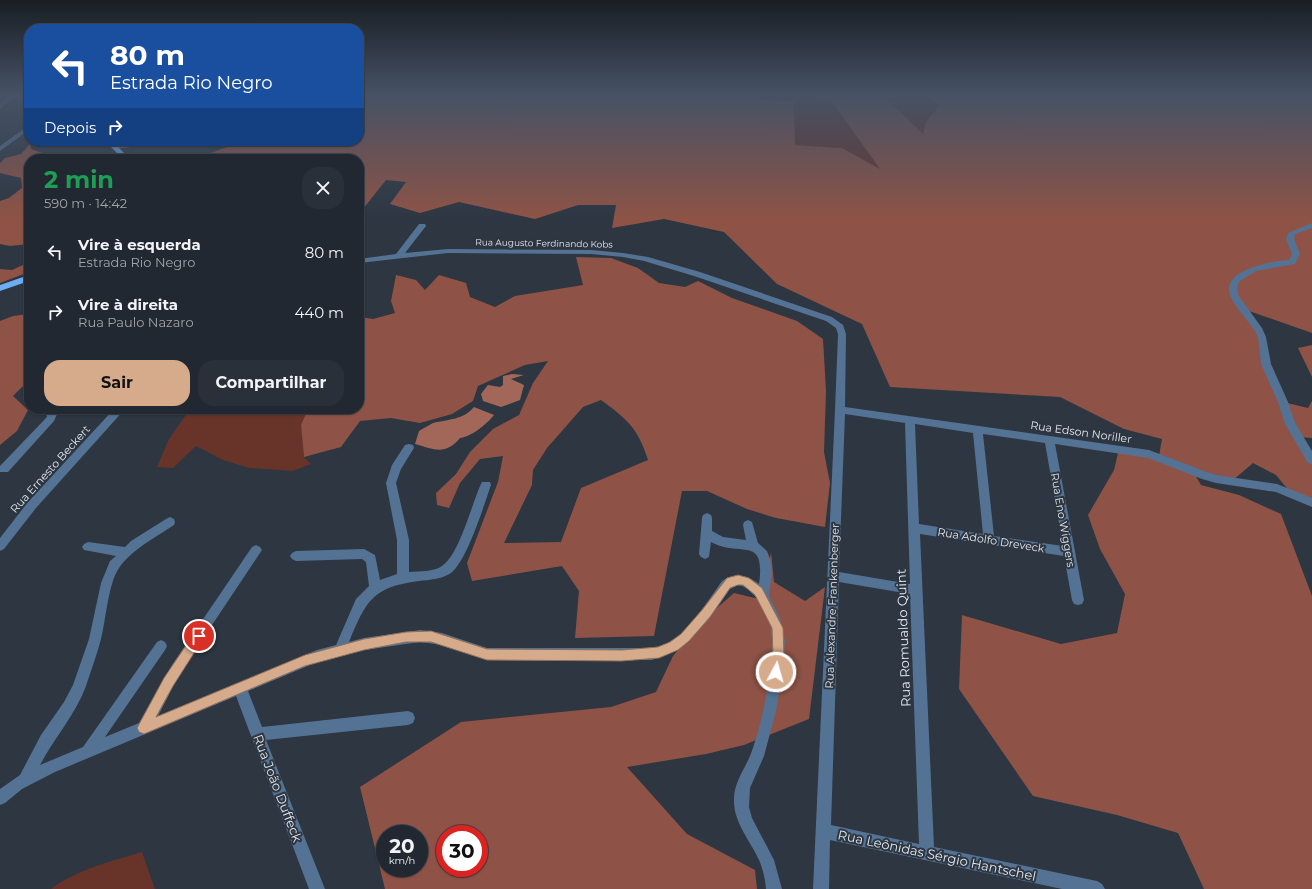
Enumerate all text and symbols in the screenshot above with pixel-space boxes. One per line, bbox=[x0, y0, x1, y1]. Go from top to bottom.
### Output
text: 80 m bbox=[110, 38, 185, 72]
icon: left bbox=[44, 40, 96, 92]
text: Estrada Rio Negro bbox=[110, 72, 273, 94]
icon: right bbox=[104, 116, 126, 138]
text: Depois bbox=[44, 118, 96, 137]
text: 2 min bbox=[44, 165, 114, 194]
button: close bbox=[302, 167, 344, 209]
text: 590 m · 14:42 bbox=[44, 195, 127, 211]
text: Vire à esquerda bbox=[78, 235, 201, 254]
street label: Rua Augusto Ferdinando Kobs bbox=[475, 236, 613, 250]
icon: left bbox=[44, 241, 66, 263]
text: 80 m bbox=[305, 243, 344, 262]
text: Estrada Rio Negro bbox=[78, 254, 195, 270]
text: Vire à direita bbox=[78, 295, 178, 314]
icon: right bbox=[44, 301, 66, 323]
text: 440 m bbox=[294, 303, 344, 322]
text: Rua Paulo Nazaro bbox=[78, 314, 194, 330]
button: Sair bbox=[44, 360, 190, 406]
button: Compartilhar bbox=[198, 360, 344, 406]
street label: Rua Edson Noriller bbox=[1029, 418, 1133, 446]
street label: Rua Ernesto Beckert bbox=[7, 422, 93, 516]
street label: Rua Eno Wiggers bbox=[1048, 472, 1078, 569]
street label: Rua Alexandre Frankenberger bbox=[822, 523, 842, 689]
street label: Rua Adolfo Dreveck bbox=[936, 525, 1046, 555]
street label: Rua Romualdo Quint bbox=[893, 569, 913, 707]
pin bbox=[182, 619, 216, 653]
icon: arrive bbox=[188, 625, 210, 647]
position arrow bbox=[755, 651, 797, 693]
street label: Rua João Duffeck bbox=[250, 732, 306, 844]
speed limit sign: 30 bbox=[436, 825, 488, 877]
street label: Rua Leônidas Sérgio Hantschel bbox=[836, 826, 1038, 884]
text: 20 bbox=[389, 834, 415, 858]
text: km/h bbox=[389, 854, 415, 867]

